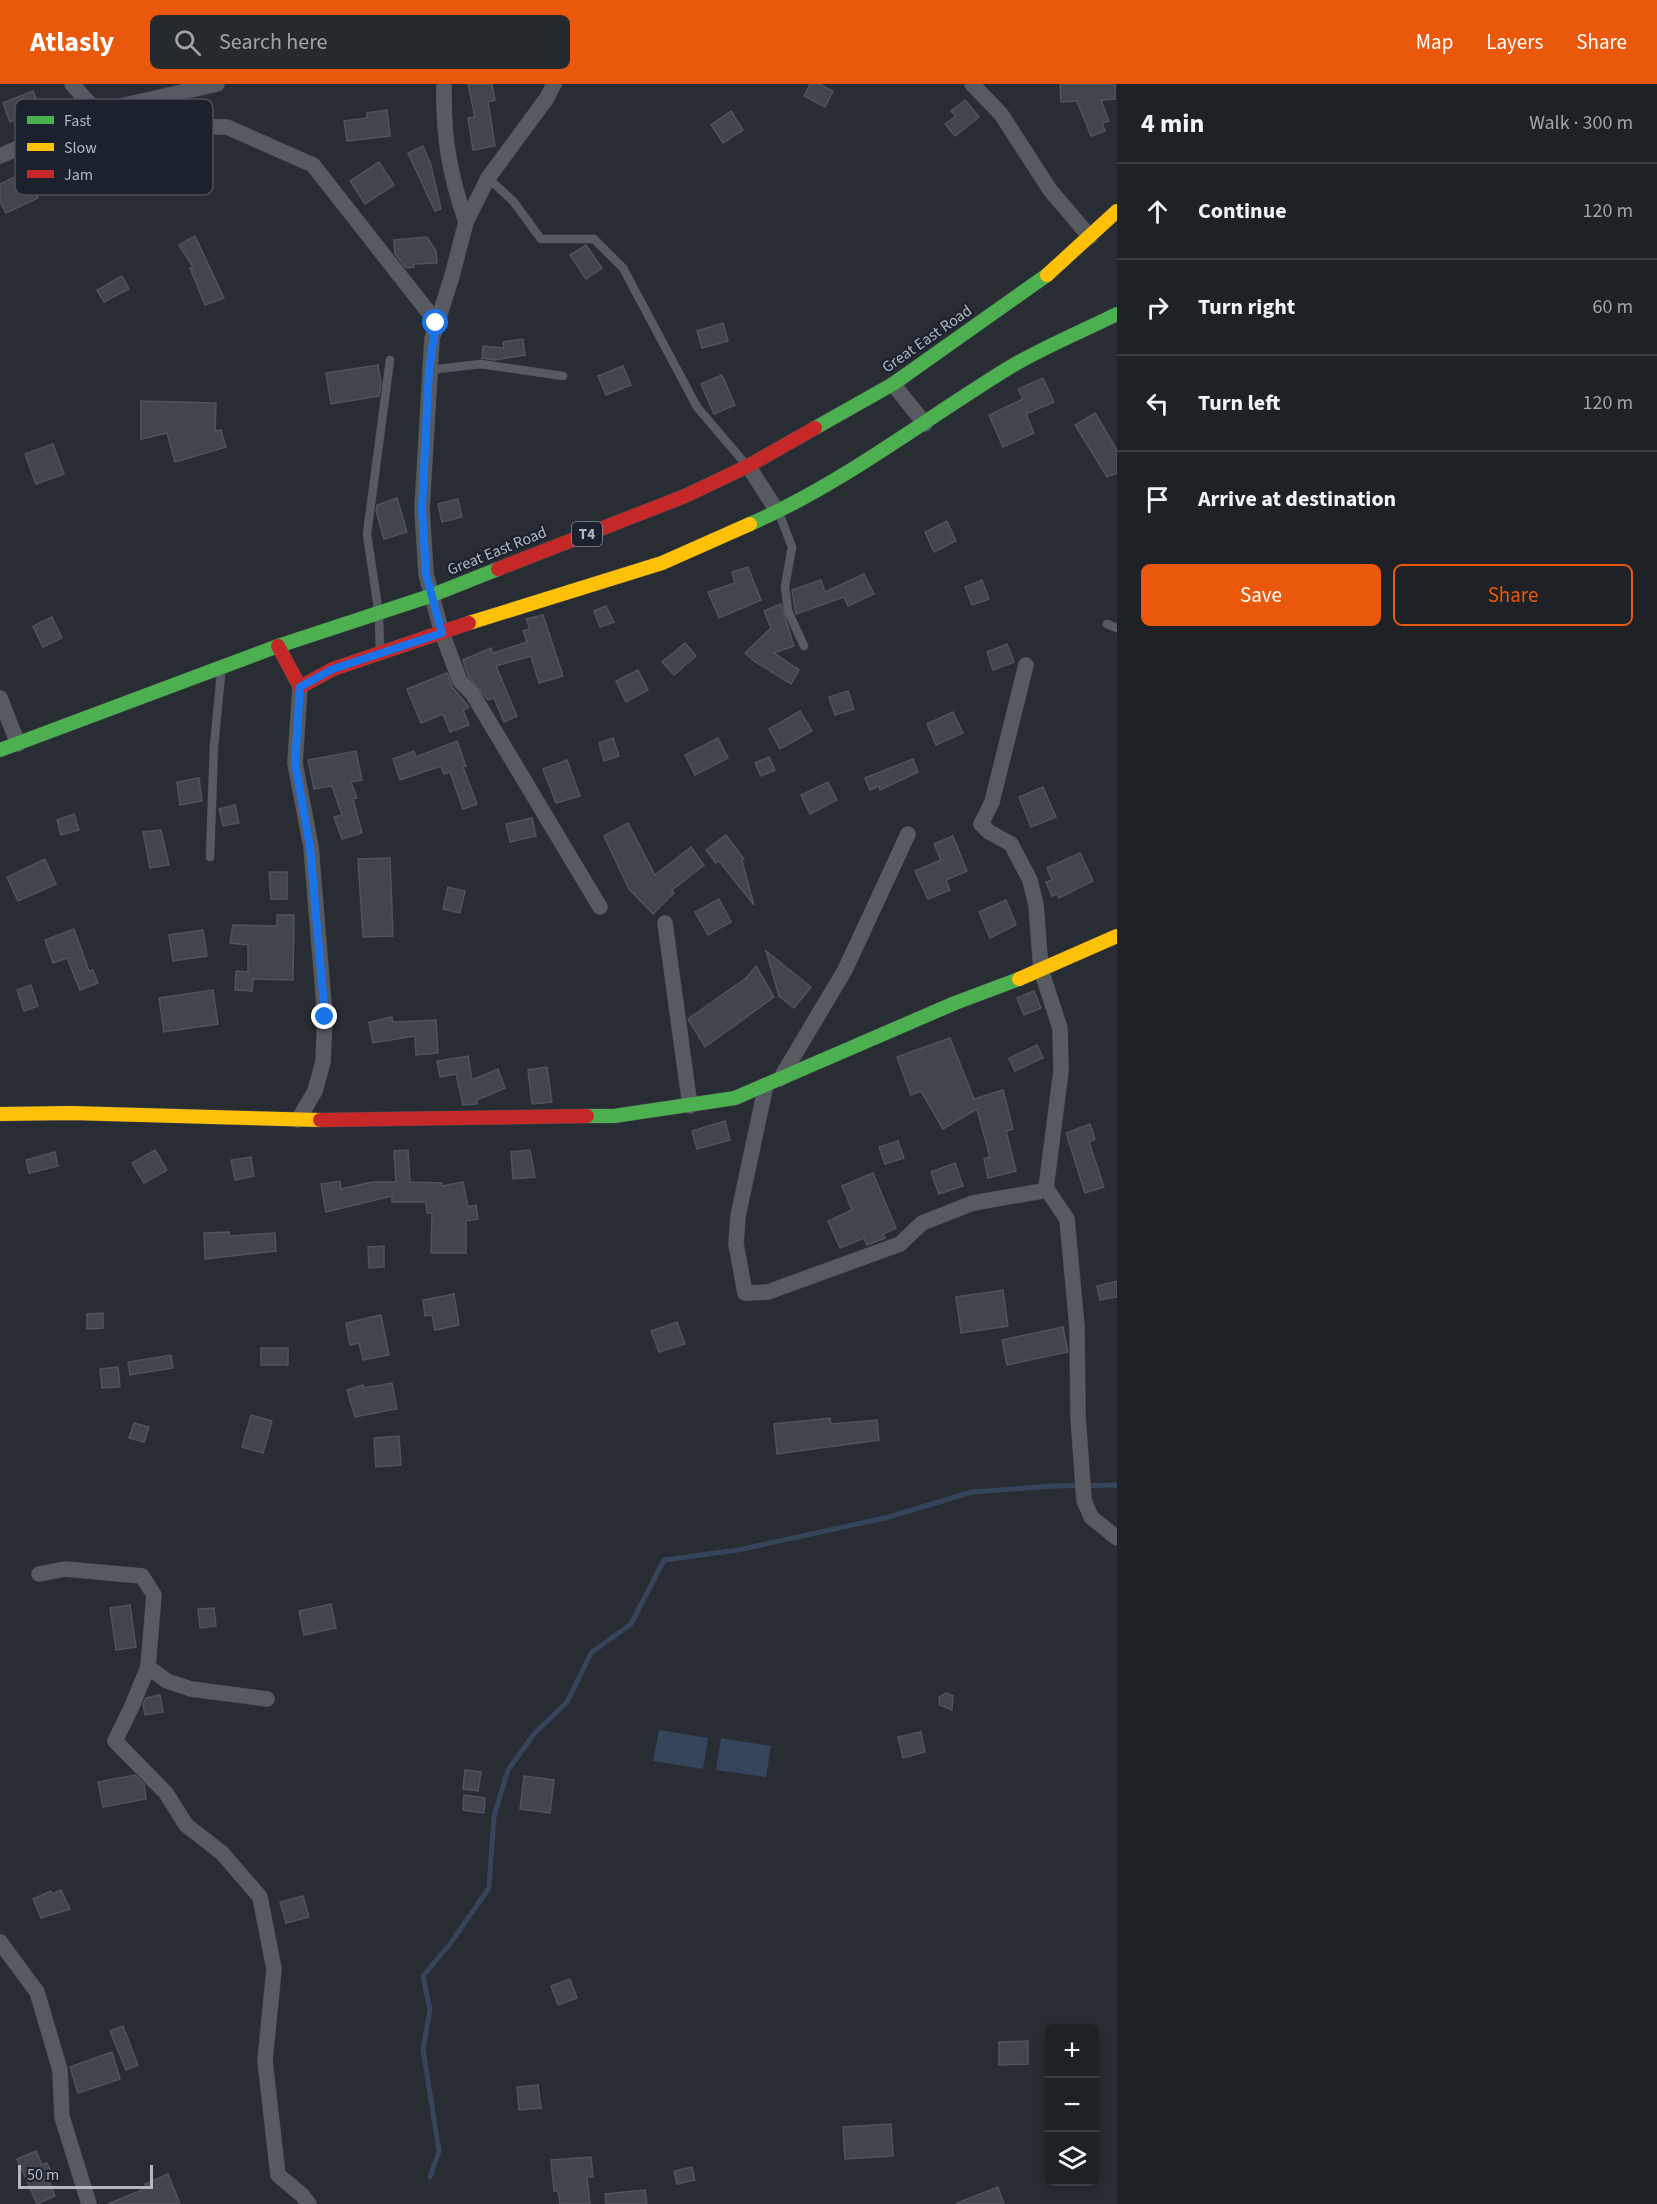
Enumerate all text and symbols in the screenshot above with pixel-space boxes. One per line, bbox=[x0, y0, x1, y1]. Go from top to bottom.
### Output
search box bbox=[150, 15, 570, 69]
text: Atlasly bbox=[30, 22, 114, 62]
icon: search bbox=[171, 26, 204, 59]
text: Search here bbox=[219, 26, 328, 58]
text: Map bbox=[1416, 27, 1453, 57]
text: Layers bbox=[1486, 27, 1543, 57]
text: Share bbox=[1576, 27, 1627, 57]
legend bbox=[15, 99, 213, 195]
text: 4 min bbox=[1141, 105, 1204, 142]
text: Walk · 300 m bbox=[1529, 109, 1633, 137]
text: Fast bbox=[64, 110, 92, 132]
text: Slow bbox=[64, 137, 97, 159]
text: Jam bbox=[64, 164, 93, 186]
icon: ahead bbox=[1141, 195, 1174, 228]
text: Continue bbox=[1198, 195, 1287, 227]
text: 120 m bbox=[1583, 197, 1633, 225]
icon: right bbox=[1141, 291, 1174, 324]
text: Turn right bbox=[1198, 291, 1295, 323]
text: 60 m bbox=[1593, 293, 1633, 321]
street label: Great East Road bbox=[878, 300, 976, 378]
route start bbox=[422, 309, 448, 335]
icon: left bbox=[1141, 387, 1174, 420]
text: Turn left bbox=[1198, 387, 1280, 419]
text: 120 m bbox=[1583, 389, 1633, 417]
icon: arrive bbox=[1141, 483, 1174, 516]
text: Arrive at destination bbox=[1198, 483, 1396, 515]
street label: Great East Road bbox=[444, 521, 550, 581]
road number: T4 bbox=[572, 522, 602, 546]
button: Save bbox=[1141, 564, 1381, 626]
button: Share bbox=[1393, 564, 1633, 626]
route end bbox=[311, 1003, 337, 1029]
map controls bbox=[1045, 2024, 1099, 2186]
button: + bbox=[1045, 2024, 1099, 2078]
button: − bbox=[1045, 2078, 1099, 2132]
button: layers bbox=[1045, 2132, 1099, 2186]
scale bar bbox=[18, 2162, 153, 2190]
text: 50 m bbox=[27, 2164, 59, 2186]

